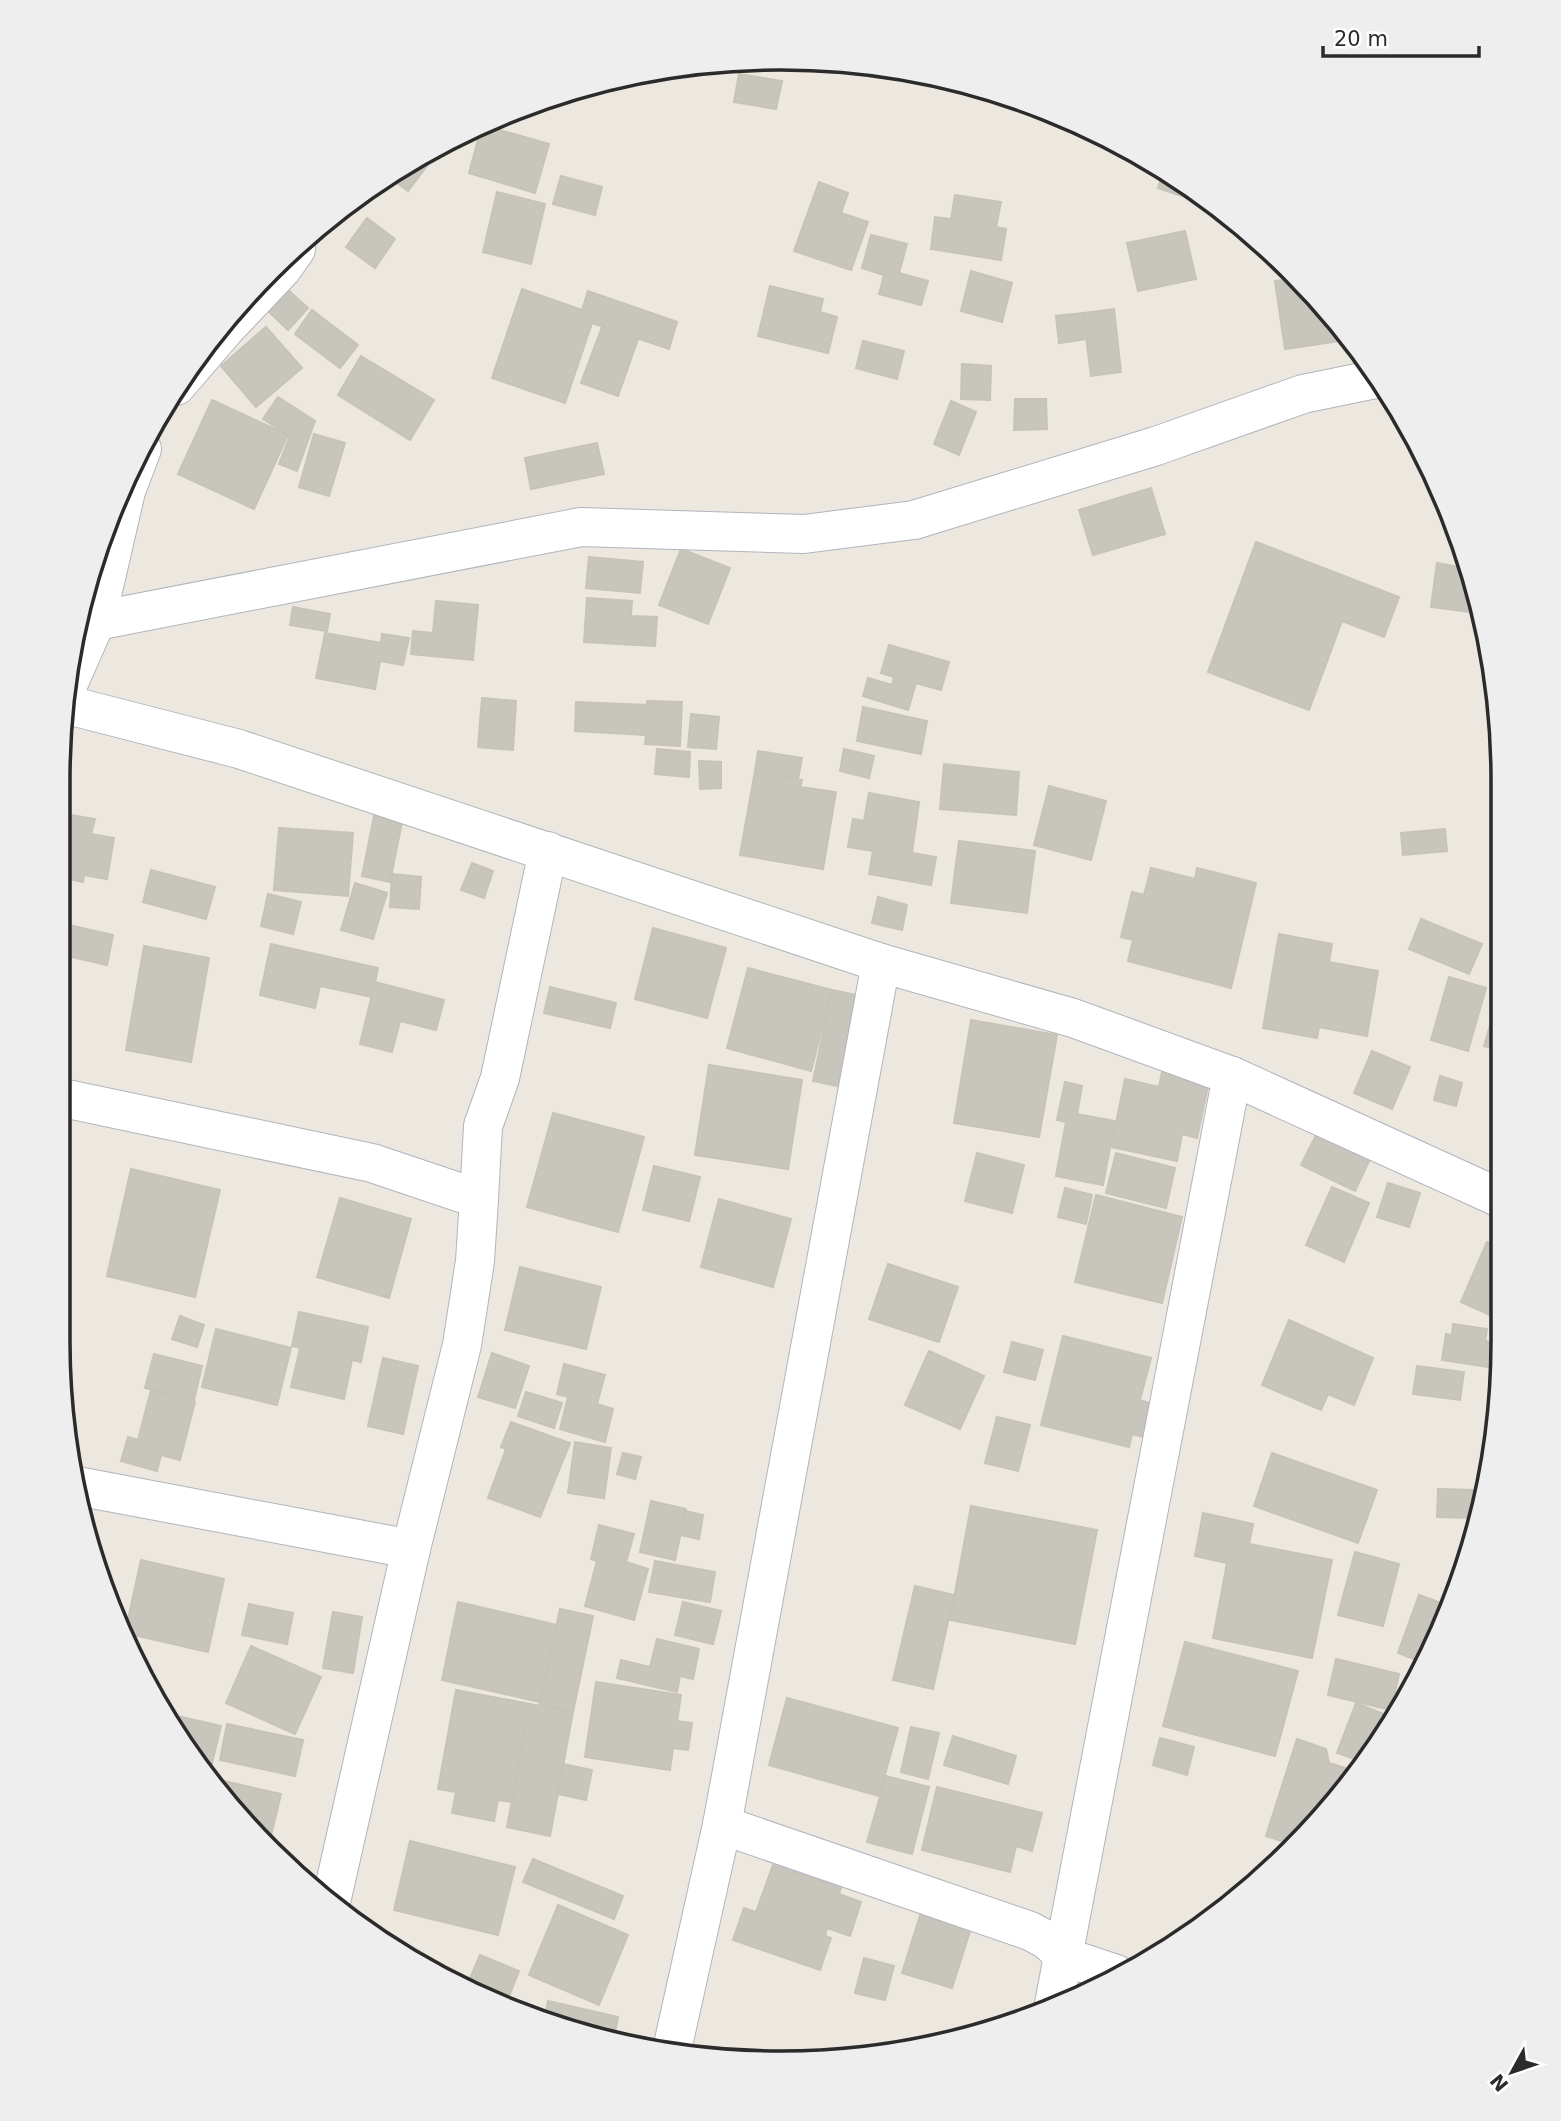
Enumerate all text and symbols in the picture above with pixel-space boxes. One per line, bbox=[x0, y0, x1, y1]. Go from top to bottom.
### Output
scale bar bbox=[1323, 14, 1479, 58]
text: 20 m bbox=[1334, 27, 1388, 51]
north arrow bbox=[1477, 2037, 1547, 2107]
text: N bbox=[1485, 2070, 1513, 2096]

